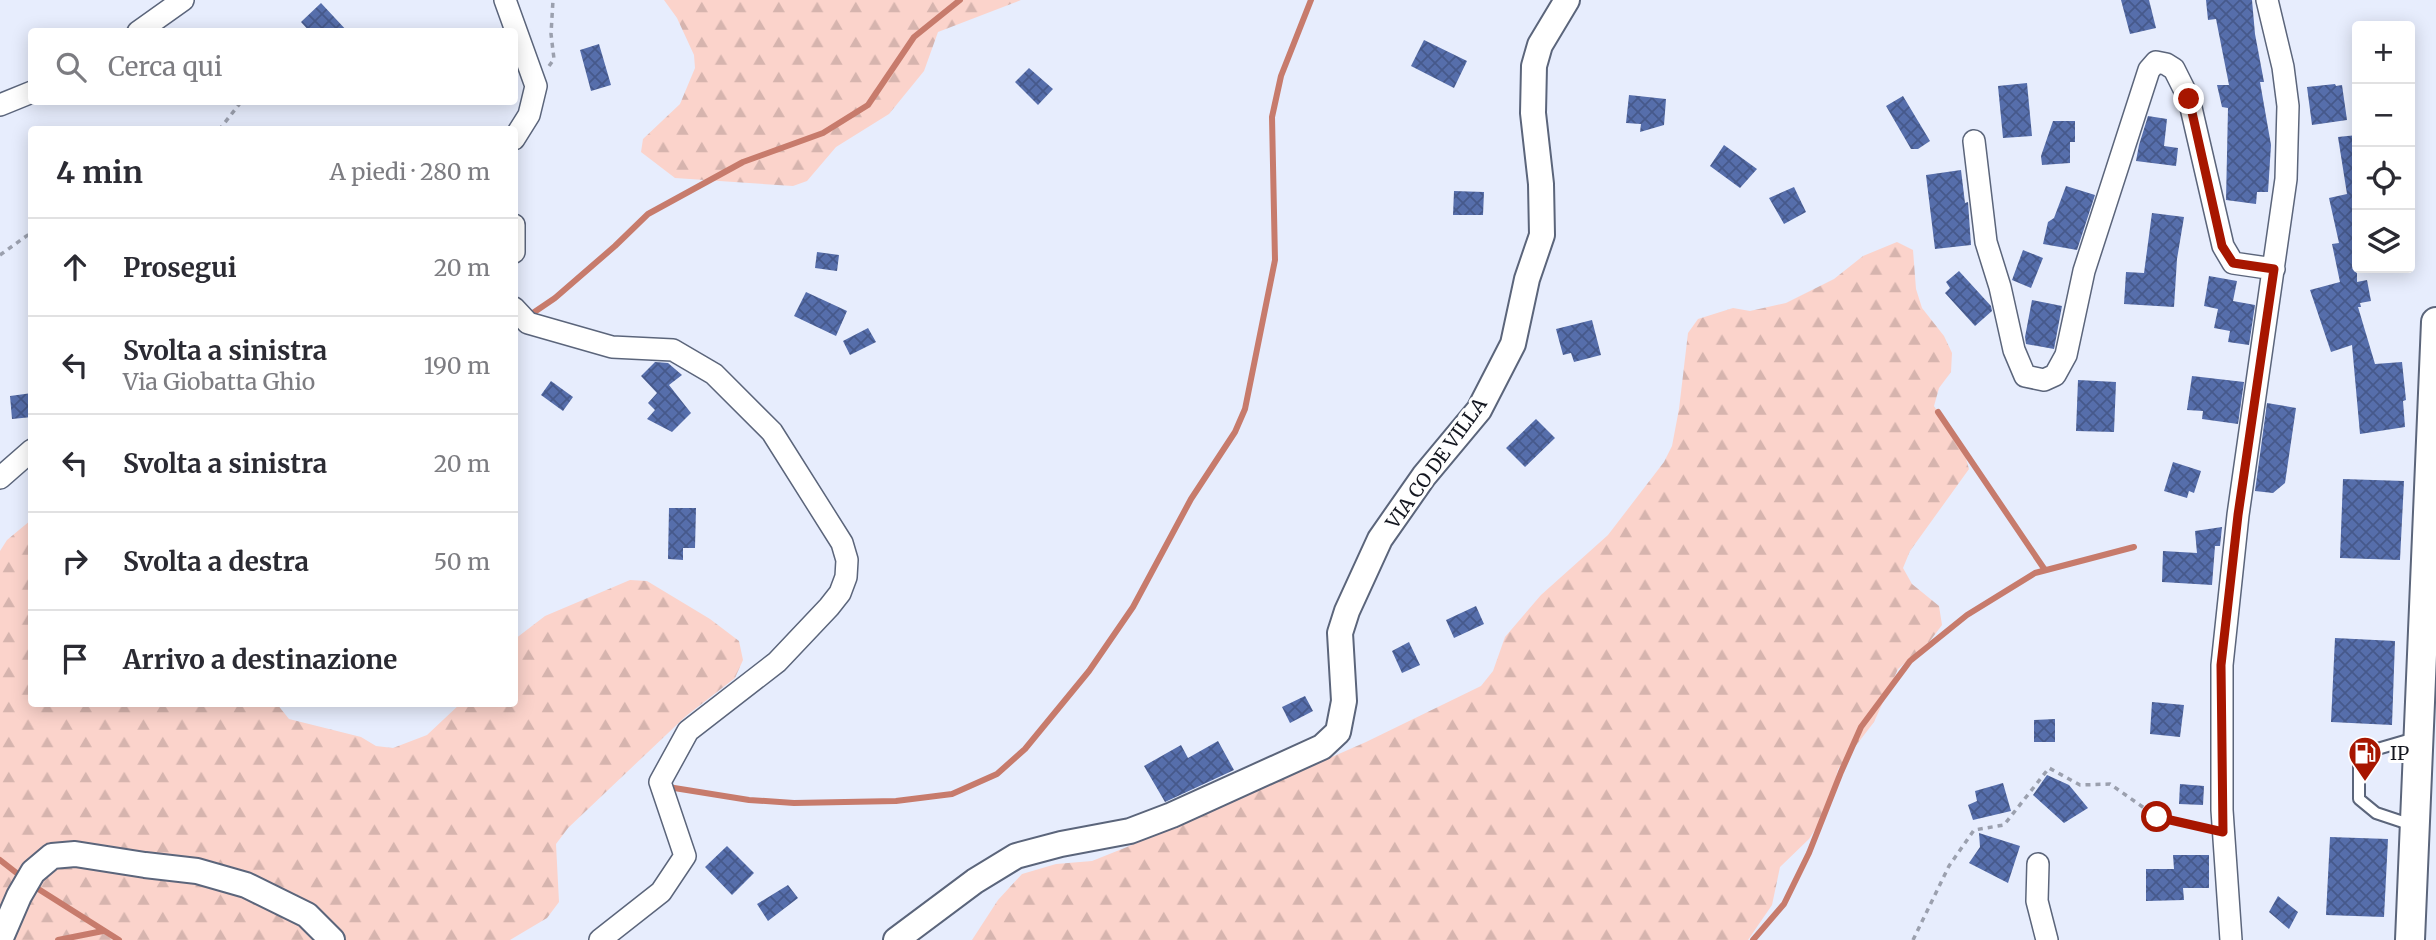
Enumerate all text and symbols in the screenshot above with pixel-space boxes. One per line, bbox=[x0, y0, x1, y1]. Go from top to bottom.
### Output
map controls bbox=[2352, 21, 2415, 273]
button: + bbox=[2352, 21, 2415, 84]
search box bbox=[28, 28, 518, 105]
icon: search bbox=[52, 48, 90, 86]
text: Cerca qui bbox=[108, 50, 222, 83]
route end bbox=[2173, 83, 2204, 114]
button: − bbox=[2352, 84, 2415, 147]
button: locate bbox=[2352, 147, 2415, 210]
text: 4 min bbox=[56, 153, 143, 191]
text: A piedi · 280 m bbox=[330, 157, 490, 186]
button: layers bbox=[2352, 210, 2415, 273]
icon: ahead bbox=[56, 248, 94, 286]
text: Prosegui bbox=[123, 251, 237, 284]
text: 20 m bbox=[434, 253, 490, 282]
text: Svolta a sinistra bbox=[123, 334, 327, 367]
icon: left bbox=[56, 346, 94, 384]
text: 190 m bbox=[424, 351, 490, 380]
text: Via Giobatta Ghio bbox=[123, 367, 315, 396]
street label: VIA CO DE VILLA bbox=[1380, 392, 1492, 534]
icon: left bbox=[56, 444, 94, 482]
text: Svolta a sinistra bbox=[123, 447, 327, 480]
text: 20 m bbox=[434, 449, 490, 478]
icon: right bbox=[56, 542, 94, 580]
text: Svolta a destra bbox=[123, 545, 309, 578]
text: 50 m bbox=[434, 547, 490, 576]
icon: arrive bbox=[56, 640, 94, 678]
text: Arrivo a destinazione bbox=[123, 643, 397, 676]
fuel station icon: IP bbox=[2346, 734, 2384, 783]
place label: IP bbox=[2390, 741, 2409, 765]
route start bbox=[2141, 801, 2172, 832]

